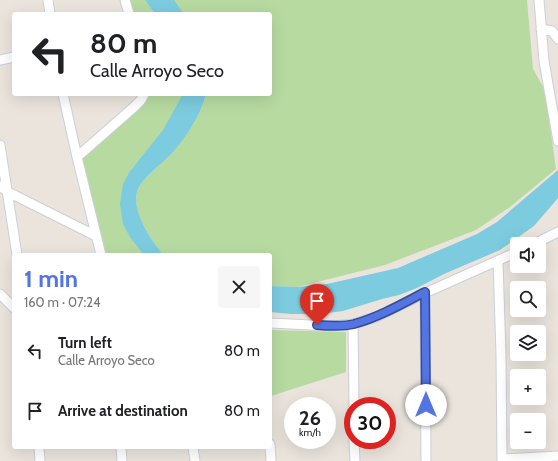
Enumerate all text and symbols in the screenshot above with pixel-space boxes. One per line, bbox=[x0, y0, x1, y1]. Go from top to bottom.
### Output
text: 80 m bbox=[90, 26, 157, 60]
icon: left bbox=[24, 28, 76, 80]
text: Calle Arroyo Seco bbox=[90, 60, 224, 82]
map controls bbox=[510, 237, 546, 449]
button: sound bbox=[510, 237, 546, 273]
text: 1 min bbox=[24, 264, 78, 293]
button: close bbox=[218, 266, 260, 308]
button: search bbox=[510, 281, 546, 317]
pin bbox=[300, 284, 334, 325]
icon: arrive bbox=[306, 290, 328, 312]
text: 160 m · 07:24 bbox=[24, 294, 100, 310]
button: layers bbox=[510, 325, 546, 361]
text: Turn left bbox=[58, 334, 112, 352]
icon: left bbox=[24, 340, 46, 362]
text: 80 m bbox=[224, 342, 260, 360]
text: Calle Arroyo Seco bbox=[58, 352, 155, 368]
button: + bbox=[510, 369, 546, 405]
position arrow bbox=[405, 384, 447, 426]
speed limit sign: 30 bbox=[344, 397, 396, 449]
icon: arrive bbox=[24, 400, 46, 422]
text: Arrive at destination bbox=[58, 402, 188, 420]
text: 80 m bbox=[224, 402, 260, 420]
text: 26 bbox=[299, 406, 321, 430]
button: − bbox=[510, 413, 546, 449]
text: km/h bbox=[299, 426, 321, 439]

